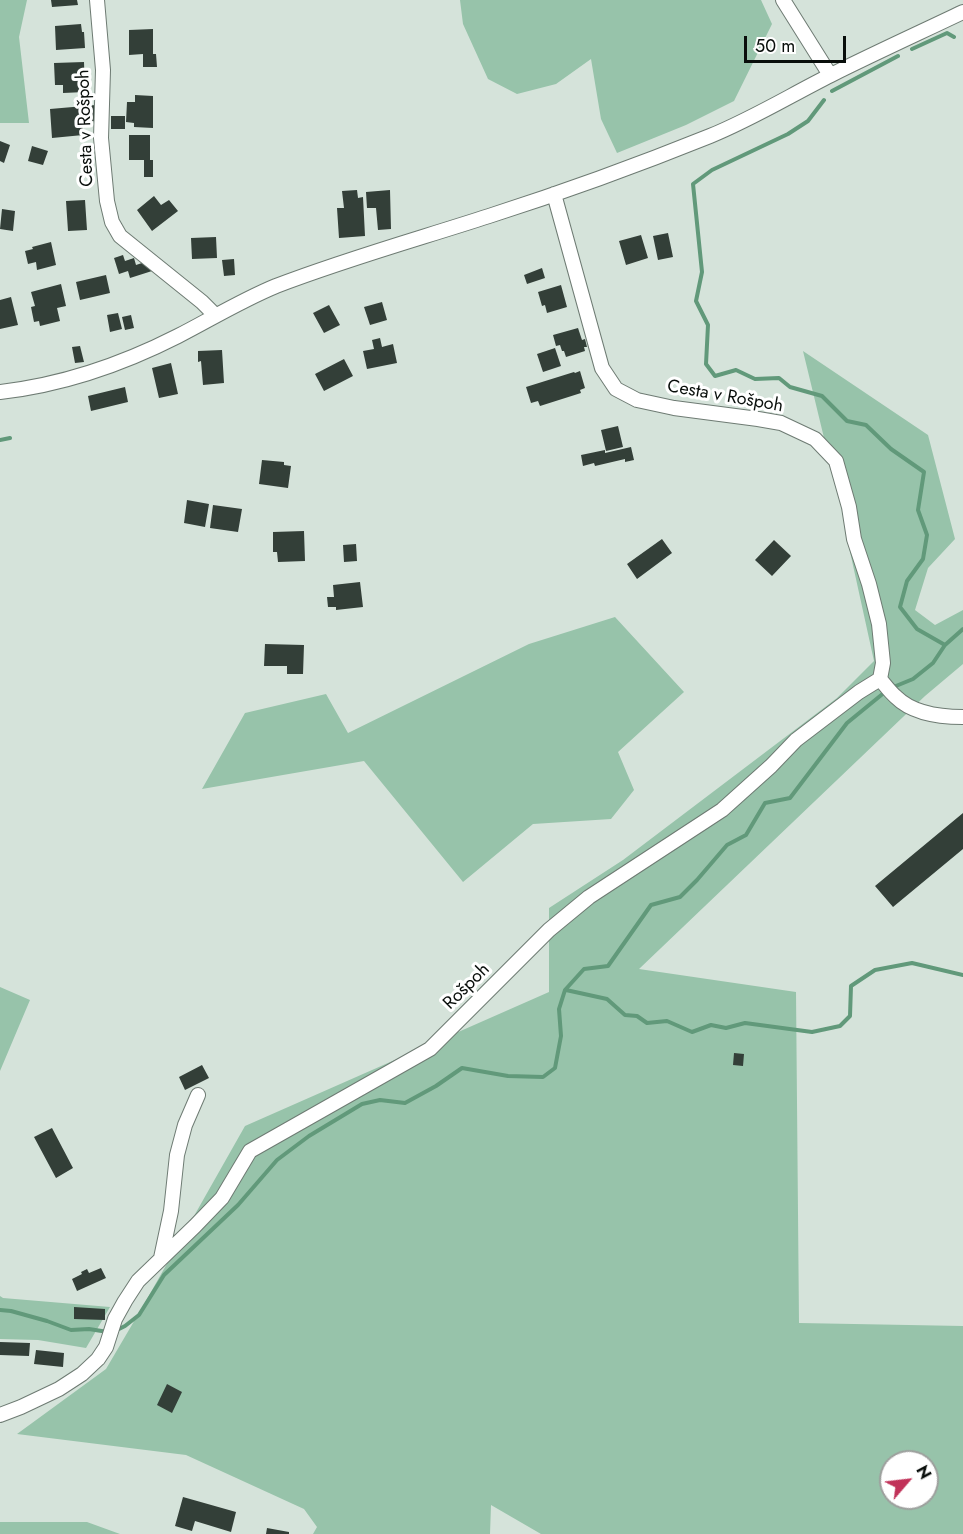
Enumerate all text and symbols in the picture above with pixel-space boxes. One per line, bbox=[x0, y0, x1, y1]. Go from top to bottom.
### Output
scale bar bbox=[747, 24, 849, 62]
text: 50 m bbox=[755, 33, 795, 59]
street label: Cesta v Rošpoh bbox=[73, 69, 99, 187]
street label: Cesta v Rošpoh bbox=[665, 376, 785, 418]
street label: Rošpoh bbox=[439, 959, 495, 1015]
north arrow bbox=[879, 1450, 939, 1510]
text: N bbox=[910, 1461, 937, 1483]

